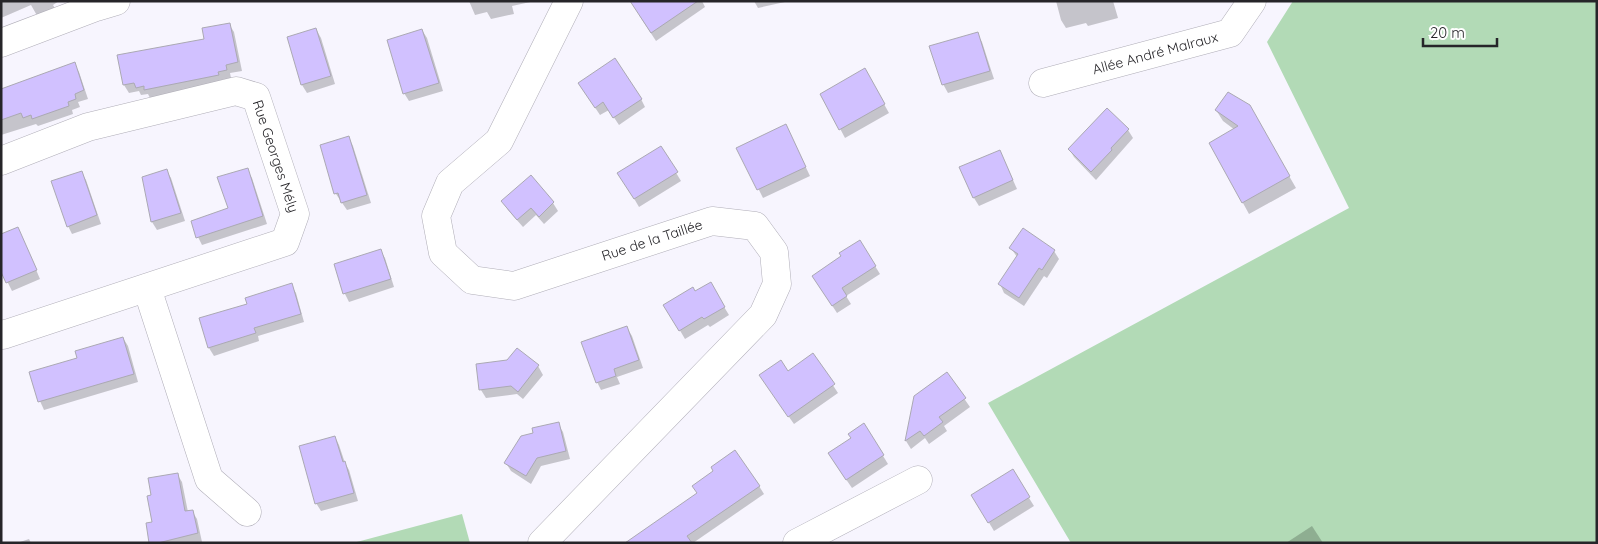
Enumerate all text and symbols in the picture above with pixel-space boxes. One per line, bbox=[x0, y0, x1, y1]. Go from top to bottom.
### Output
scale bar bbox=[1423, 15, 1497, 47]
text: 20 m bbox=[1430, 23, 1465, 42]
street label: Allée André Malraux bbox=[1090, 28, 1220, 78]
street label: Rue Georges Mély bbox=[249, 98, 303, 215]
street label: Rue de la Taillée bbox=[599, 215, 705, 265]

